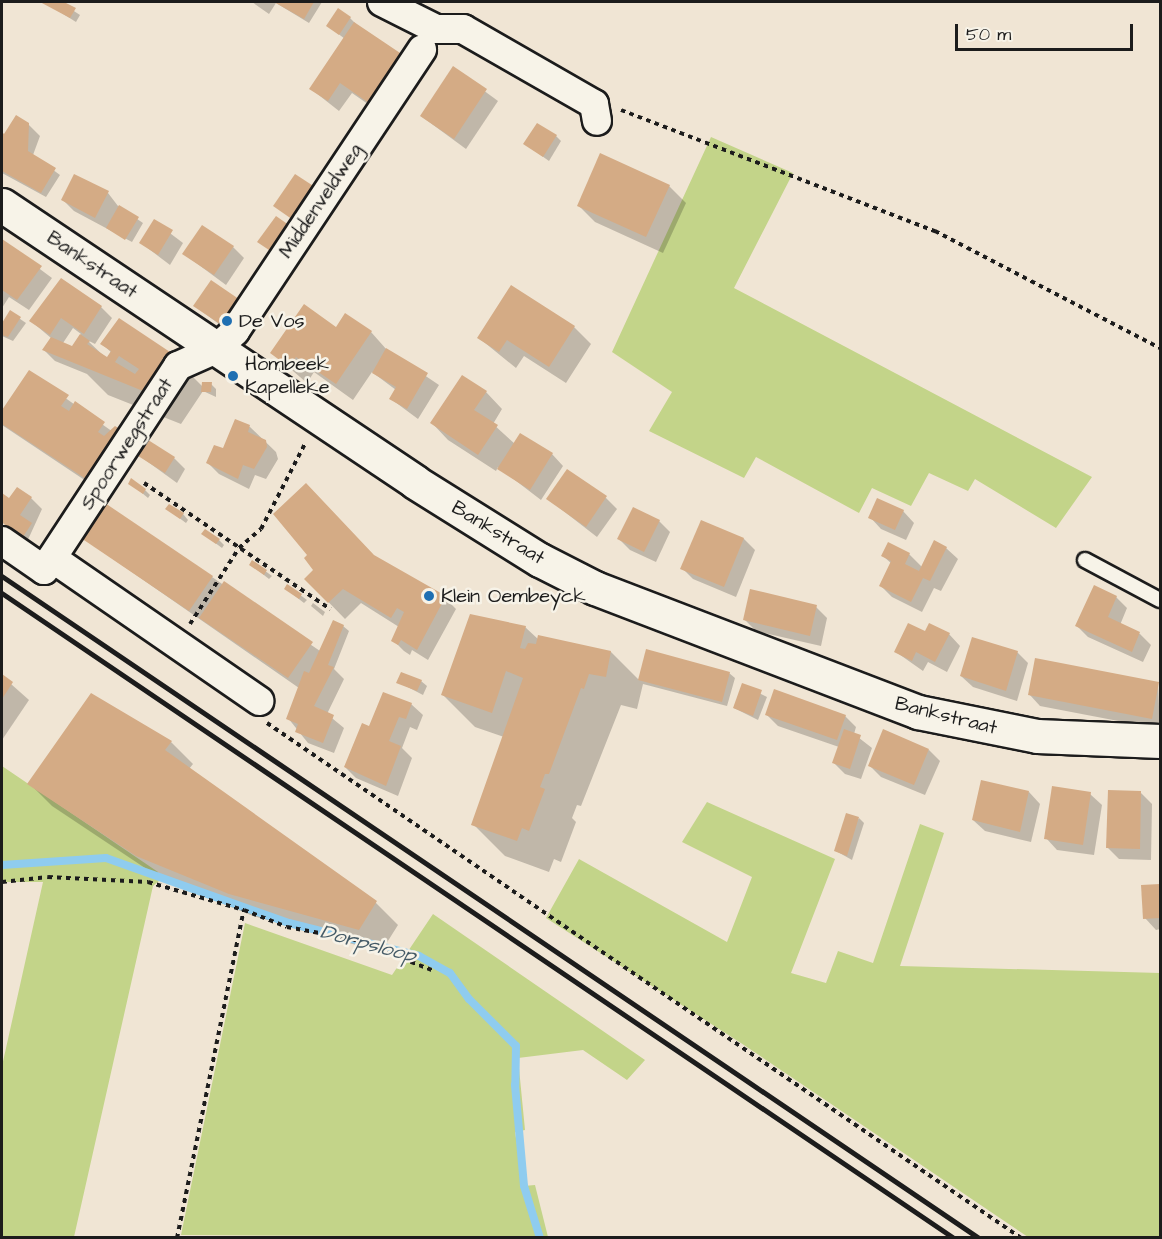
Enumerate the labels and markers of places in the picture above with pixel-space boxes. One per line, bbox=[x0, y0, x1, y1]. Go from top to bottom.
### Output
place label: De Vos bbox=[239, 309, 305, 333]
marker: De Vos bbox=[220, 314, 234, 328]
place label: Hombeek Kapelleke bbox=[245, 352, 329, 399]
marker: Hombeek Kapelleke bbox=[226, 369, 240, 383]
place label: Klein Oembeyck bbox=[441, 584, 586, 608]
marker: Klein Oembeyck bbox=[422, 589, 436, 603]

